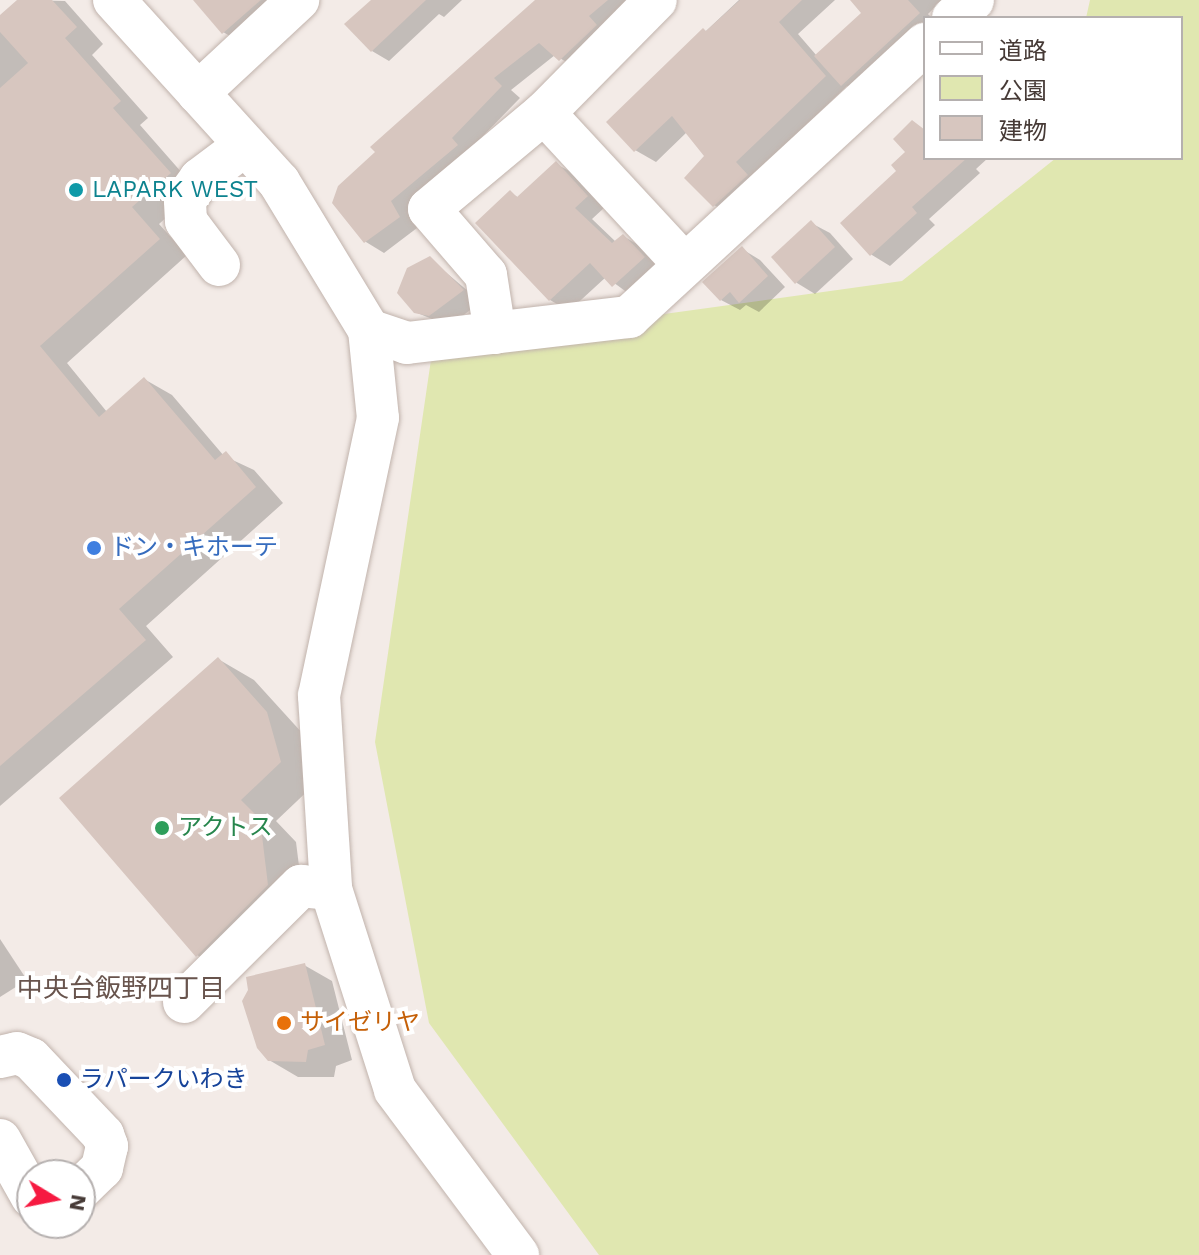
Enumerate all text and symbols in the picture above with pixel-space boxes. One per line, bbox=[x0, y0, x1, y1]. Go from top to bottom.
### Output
legend bbox=[923, 16, 1183, 160]
text: 道路 bbox=[999, 37, 1047, 65]
text: 公園 bbox=[999, 77, 1047, 105]
text: 建物 bbox=[999, 117, 1047, 145]
place label: LAPARK WEST bbox=[92, 176, 259, 204]
marker: LAPARK WEST bbox=[67, 181, 85, 199]
place label: ドン・キホーテ bbox=[110, 534, 278, 562]
marker: ドン・キホーテ bbox=[85, 539, 103, 557]
place label: アクトス bbox=[178, 814, 274, 842]
marker: アクトス bbox=[153, 819, 171, 837]
district label: 中央台飯野四丁目 bbox=[17, 973, 225, 1005]
place label: サイゼリヤ bbox=[300, 1009, 420, 1037]
marker: サイゼリヤ bbox=[275, 1014, 293, 1032]
place label: ラパークいわき bbox=[80, 1066, 248, 1094]
marker: ラパークいわき bbox=[55, 1071, 73, 1089]
north arrow bbox=[16, 1159, 96, 1239]
text: N bbox=[64, 1193, 92, 1213]

